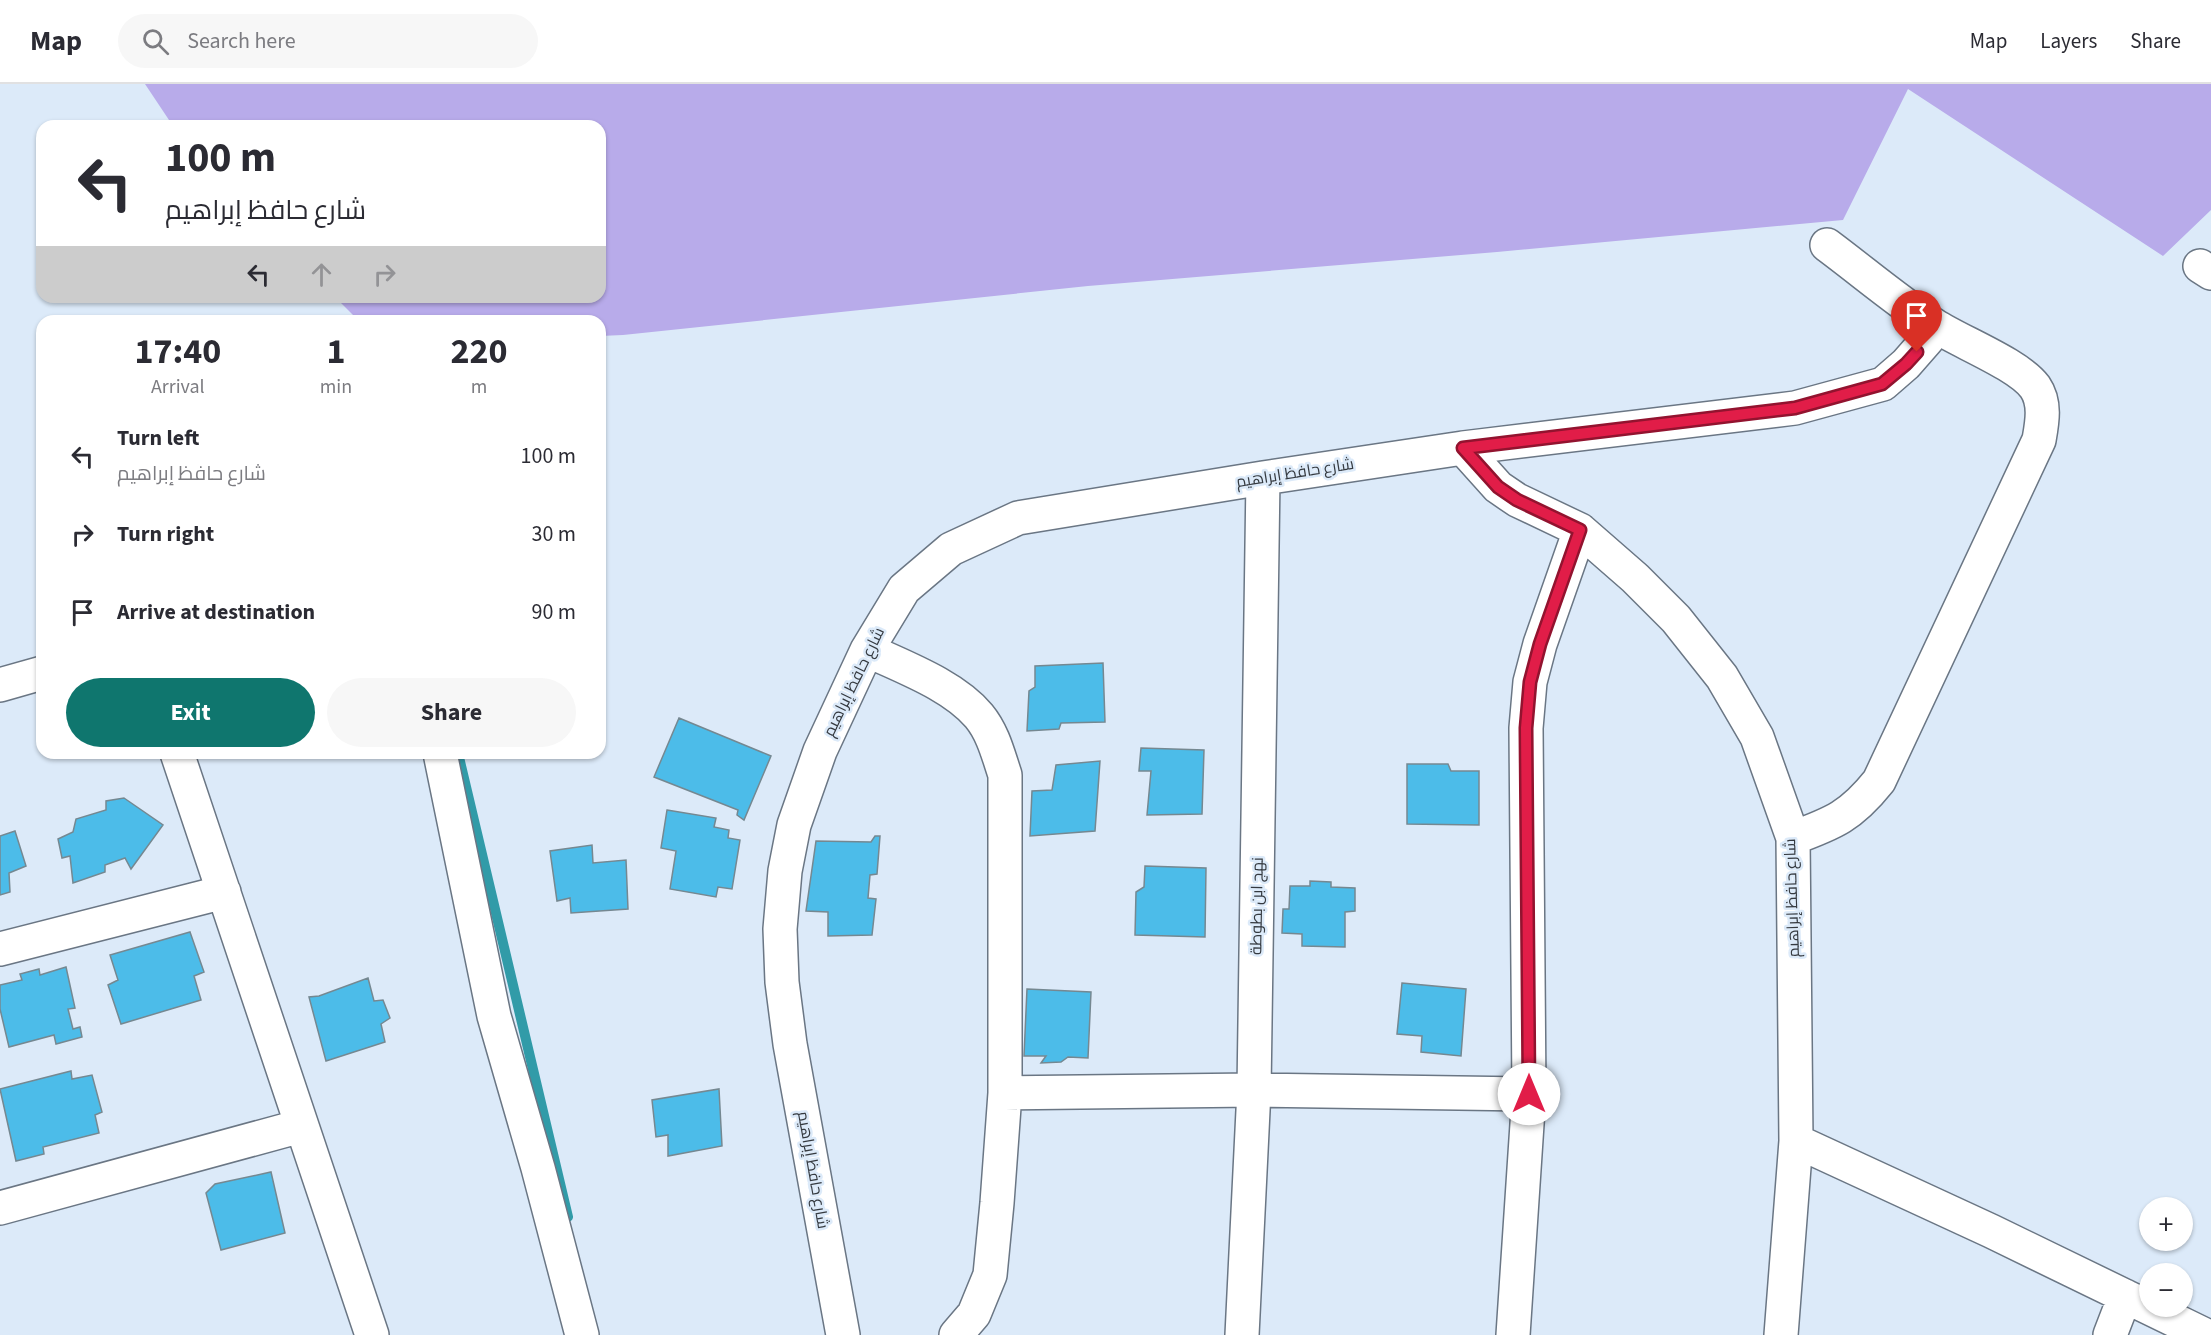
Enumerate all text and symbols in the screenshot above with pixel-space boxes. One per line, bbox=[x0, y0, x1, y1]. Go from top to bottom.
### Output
search box bbox=[118, 14, 538, 68]
text: Map bbox=[30, 21, 82, 61]
icon: search bbox=[139, 25, 172, 58]
text: Search here bbox=[187, 25, 296, 57]
text: Map bbox=[1970, 26, 2007, 56]
text: Layers bbox=[2040, 26, 2097, 56]
text: Share bbox=[2130, 26, 2181, 56]
text: 100 m bbox=[165, 128, 276, 188]
icon: left bbox=[66, 144, 144, 222]
text: شارع حافظ إبراهيم bbox=[165, 191, 366, 230]
icon: left bbox=[242, 258, 275, 291]
icon: ahead bbox=[305, 258, 338, 291]
icon: right bbox=[368, 258, 401, 291]
pin bbox=[1891, 290, 1942, 352]
icon: arrive bbox=[1900, 299, 1933, 332]
text: 17:40 bbox=[134, 326, 221, 377]
text: 1 bbox=[326, 326, 345, 377]
text: 220 bbox=[451, 326, 508, 377]
text: Arrival bbox=[151, 373, 205, 401]
text: min bbox=[320, 373, 352, 401]
text: m bbox=[471, 373, 487, 401]
text: Turn left bbox=[117, 422, 199, 454]
icon: left bbox=[66, 440, 99, 473]
text: 100 m bbox=[521, 440, 576, 472]
street label: شارع حافظ إبراهيم bbox=[1234, 453, 1356, 493]
text: شارع حافظ إبراهيم bbox=[117, 460, 266, 488]
icon: right bbox=[66, 518, 99, 551]
text: Turn right bbox=[117, 518, 214, 550]
text: 30 m bbox=[531, 518, 576, 550]
icon: arrive bbox=[66, 596, 99, 629]
text: Arrive at destination bbox=[117, 596, 315, 628]
text: 90 m bbox=[531, 596, 576, 628]
street label: شارع حافظ إبراهيم bbox=[818, 624, 890, 740]
button: Exit bbox=[66, 678, 315, 747]
button: Share bbox=[327, 678, 576, 747]
street label: شارع حافظ إبراهيم bbox=[1779, 838, 1805, 958]
street label: نهج ابن بطوطة bbox=[1245, 857, 1269, 955]
position arrow bbox=[1497, 1062, 1561, 1126]
street label: شارع حافظ إبراهيم bbox=[792, 1109, 834, 1231]
map controls bbox=[2139, 1197, 2193, 1317]
button: + bbox=[2139, 1197, 2193, 1251]
button: − bbox=[2139, 1263, 2193, 1317]

